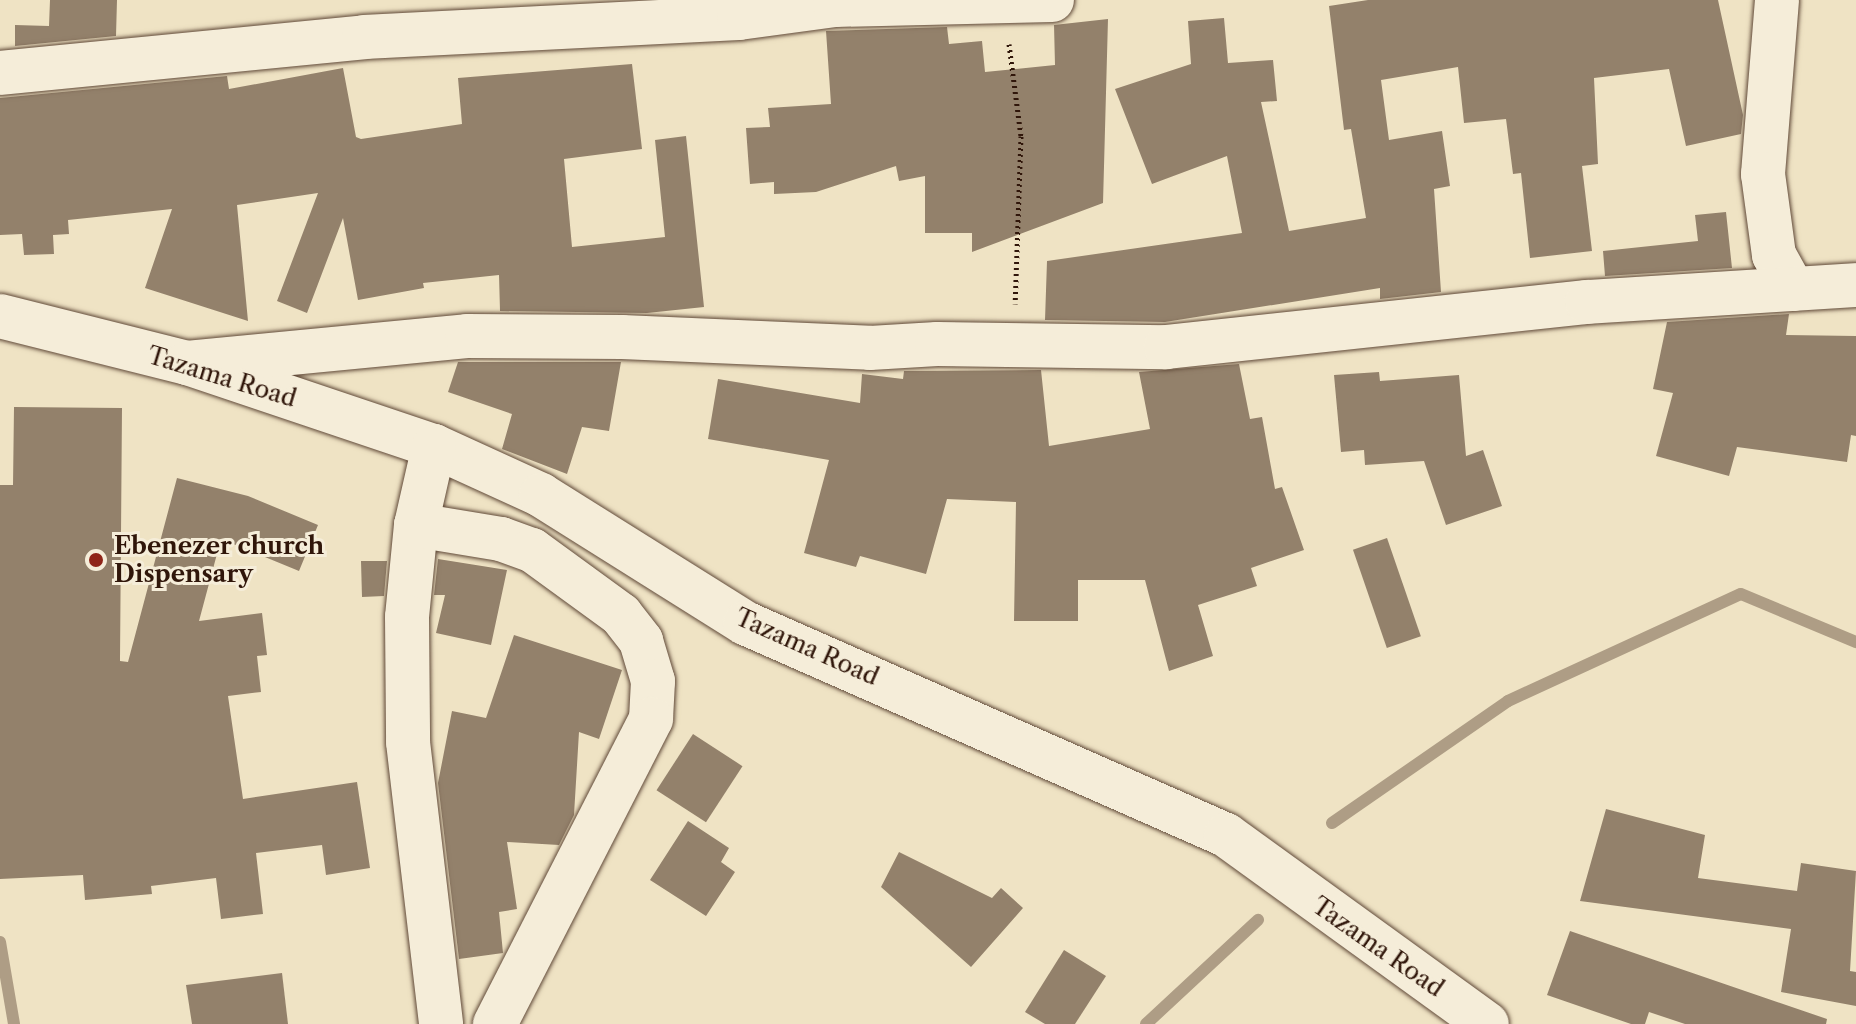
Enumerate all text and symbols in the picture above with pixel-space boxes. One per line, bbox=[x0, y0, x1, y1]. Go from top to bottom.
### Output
street label: Tazama Road bbox=[144, 341, 300, 413]
place label: Ebenezer church Dispensary bbox=[114, 532, 324, 588]
marker: Ebenezer church Dispensary bbox=[85, 549, 107, 571]
street label: Tazama Road bbox=[731, 603, 883, 691]
street label: Tazama Road bbox=[1307, 891, 1449, 1003]

